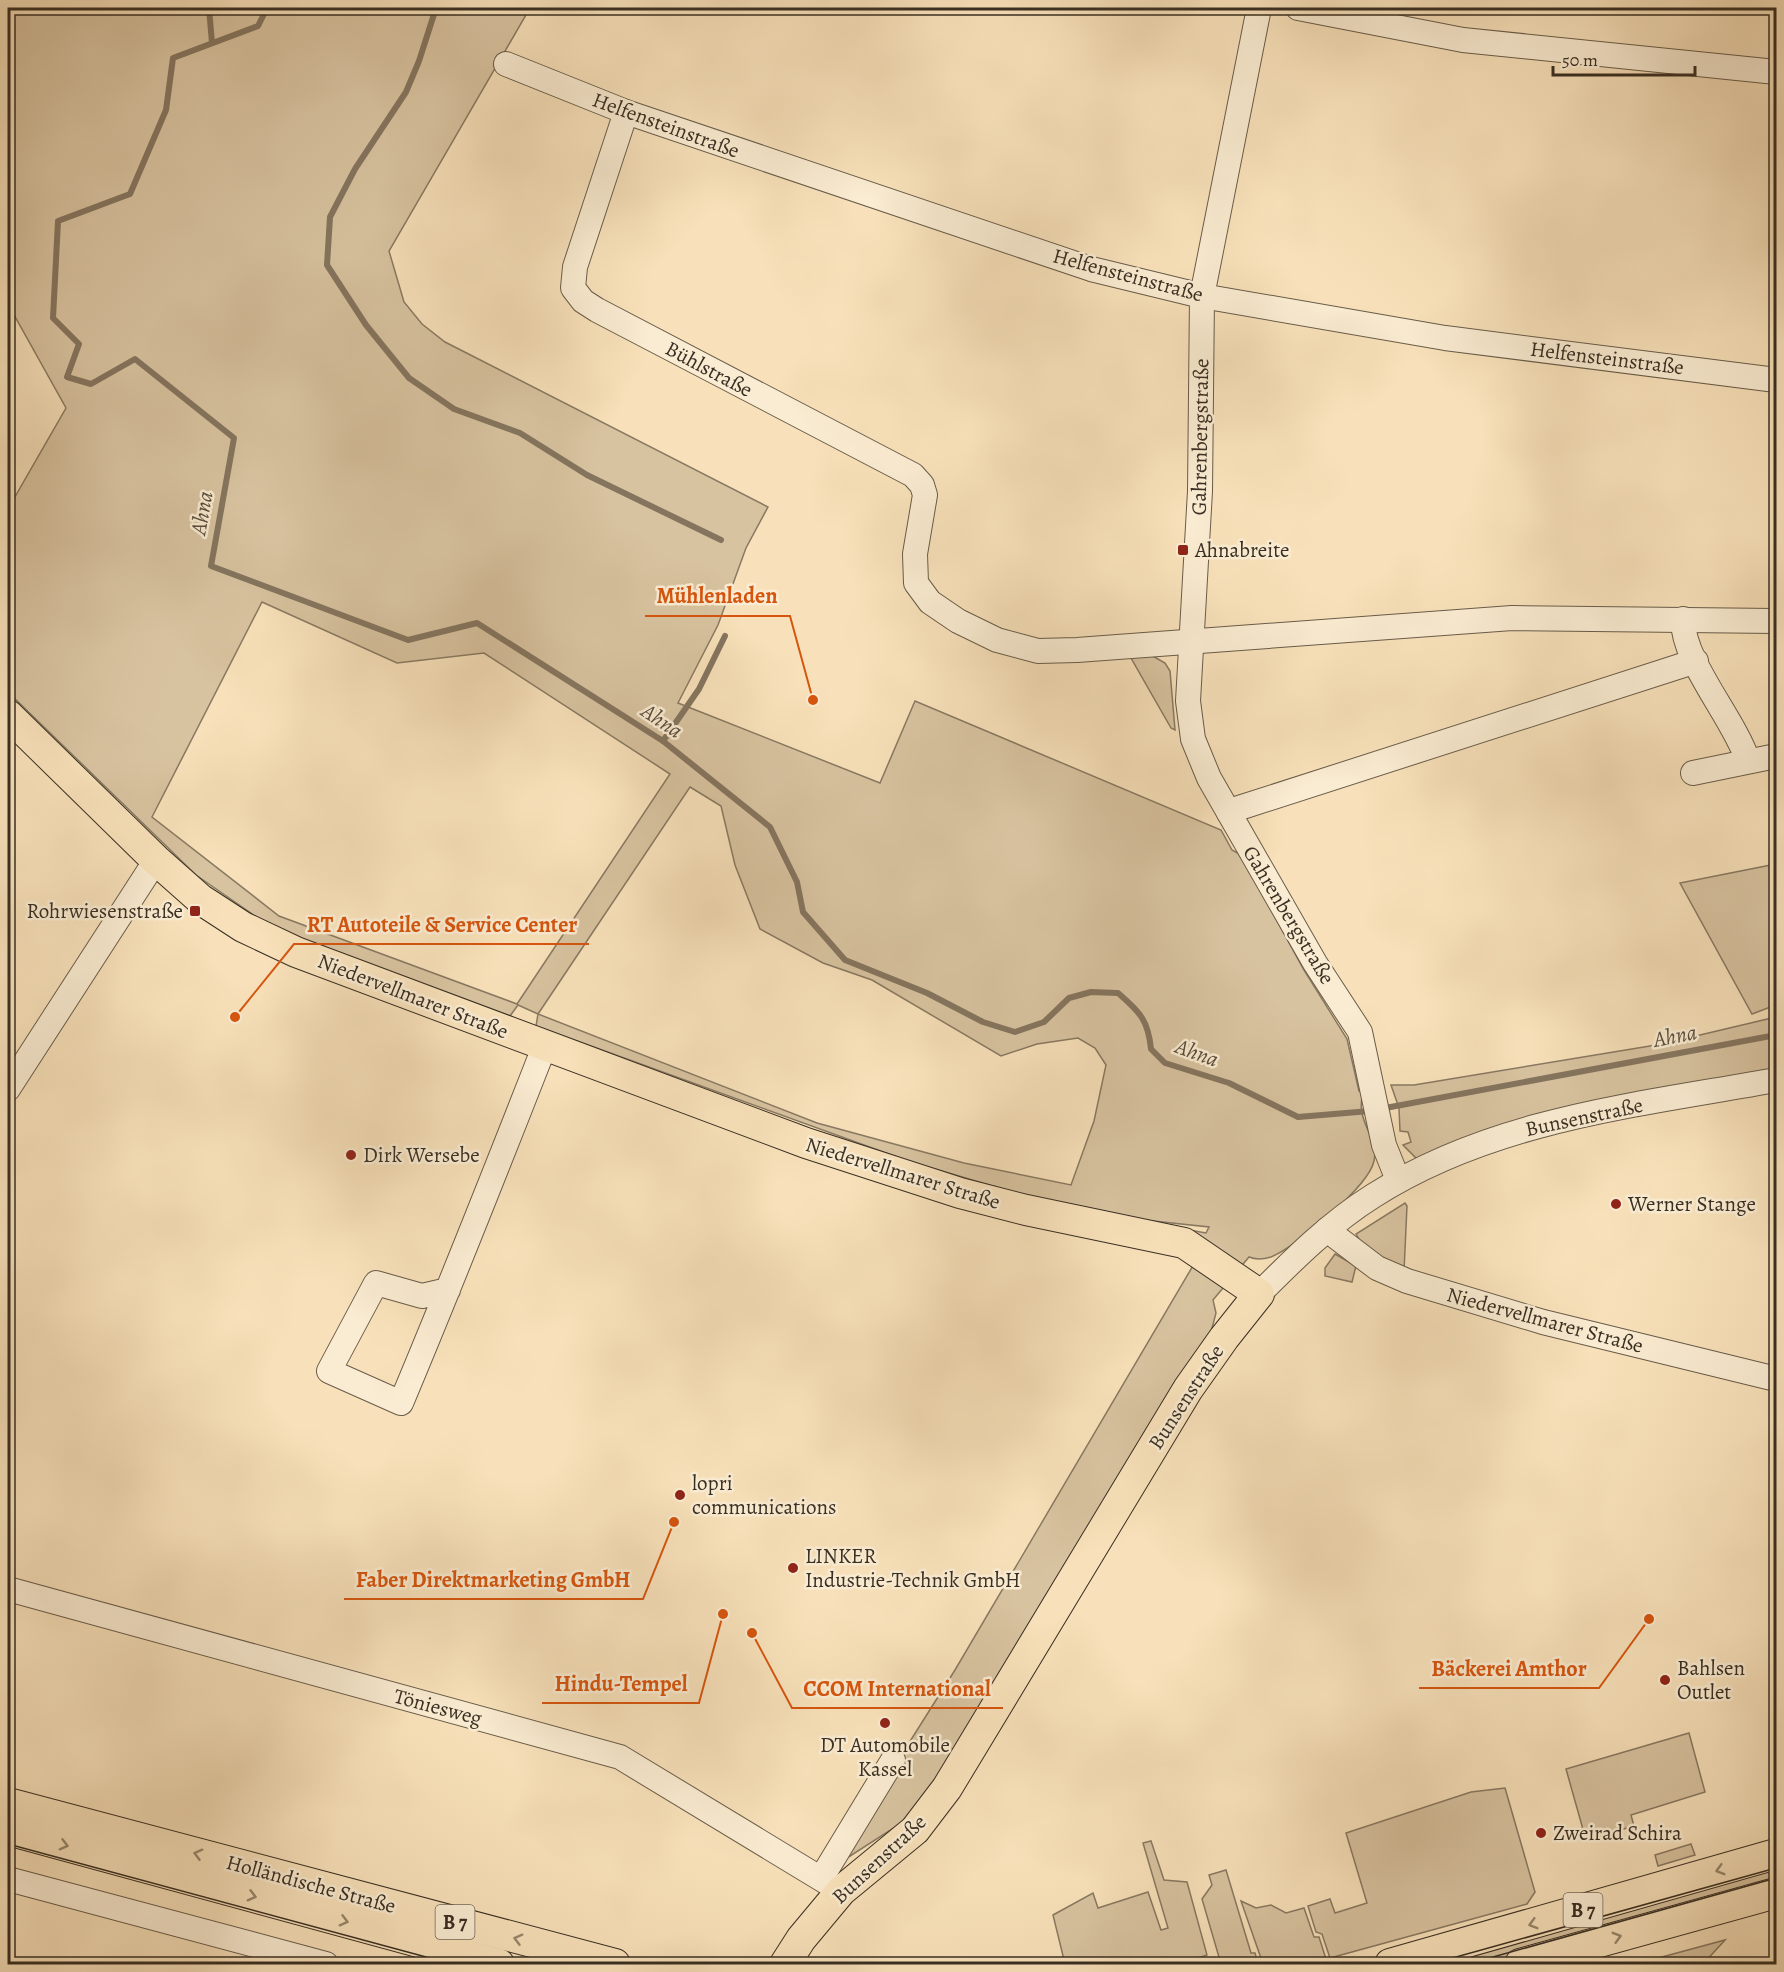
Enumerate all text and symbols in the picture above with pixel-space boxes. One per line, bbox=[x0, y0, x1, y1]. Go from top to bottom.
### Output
scale bar bbox=[1553, 39, 1696, 77]
text: 50 m bbox=[1562, 48, 1598, 72]
street label: Helfensteinstraße bbox=[589, 85, 743, 165]
street label: Helfensteinstraße bbox=[1050, 241, 1206, 309]
street label: Bühlstraße bbox=[660, 334, 758, 404]
street label: Helfensteinstraße bbox=[1529, 335, 1685, 381]
street label: Gahrenbergstraße bbox=[1185, 358, 1215, 516]
water label: Ahna bbox=[183, 489, 221, 538]
place label: Ahnabreite bbox=[1194, 536, 1290, 564]
marker: Ahnabreite bbox=[1176, 543, 1190, 557]
callout: Mühlenladen bbox=[645, 576, 790, 616]
text: Mühlenladen bbox=[656, 581, 778, 611]
water label: Ahna bbox=[635, 696, 688, 746]
street label: Gahrenbergstraße bbox=[1237, 841, 1341, 989]
place label: Rohrwiesenstraße bbox=[26, 897, 183, 925]
marker: Rohrwiesenstraße bbox=[188, 904, 202, 918]
callout: RT Autoteile & Service Center bbox=[294, 904, 589, 944]
text: RT Autoteile & Service Center bbox=[307, 910, 577, 940]
street label: Niedervellmarer Straße bbox=[314, 947, 512, 1045]
water label: Ahna bbox=[1650, 1017, 1699, 1055]
water label: Ahna bbox=[1170, 1031, 1223, 1075]
street label: Bunsenstraße bbox=[1523, 1091, 1645, 1143]
street label: Niedervellmarer Straße bbox=[802, 1130, 1004, 1216]
place label: Dirk Wersebe bbox=[363, 1141, 480, 1169]
marker: Dirk Wersebe bbox=[344, 1148, 358, 1162]
place label: Werner Stange bbox=[1627, 1190, 1756, 1218]
marker: Werner Stange bbox=[1609, 1197, 1623, 1211]
street label: Niedervellmarer Straße bbox=[1444, 1280, 1646, 1360]
street label: Bunsenstraße bbox=[1142, 1339, 1230, 1455]
place label: lopri communications bbox=[692, 1469, 837, 1521]
marker: lopri communications bbox=[673, 1488, 687, 1502]
place label: LINKER Industrie-Technik GmbH bbox=[805, 1542, 1021, 1594]
callout: Faber Direktmarketing GmbH bbox=[344, 1559, 643, 1599]
marker: LINKER Industrie-Technik GmbH bbox=[786, 1561, 800, 1575]
text: Faber Direktmarketing GmbH bbox=[356, 1565, 630, 1595]
callout: Bäckerei Amthor bbox=[1419, 1648, 1599, 1688]
text: Bäckerei Amthor bbox=[1431, 1654, 1587, 1684]
place label: Bahlsen Outlet bbox=[1677, 1654, 1745, 1706]
callout: Hindu-Tempel bbox=[542, 1663, 699, 1703]
callout: CCOM International bbox=[792, 1668, 1003, 1708]
text: Hindu-Tempel bbox=[555, 1669, 688, 1699]
marker: Bahlsen Outlet bbox=[1658, 1673, 1672, 1687]
text: CCOM International bbox=[803, 1674, 991, 1704]
street label: Töniesweg bbox=[391, 1682, 486, 1732]
marker: DT Automobile Kassel bbox=[878, 1716, 892, 1730]
place label: DT Automobile Kassel bbox=[820, 1731, 950, 1783]
street label: Bunsenstraße bbox=[826, 1808, 932, 1910]
place label: Zweirad Schira bbox=[1553, 1819, 1682, 1847]
marker: Zweirad Schira bbox=[1534, 1826, 1548, 1840]
one-way arrow bbox=[58, 1838, 69, 1850]
street label: Holländische Straße bbox=[223, 1848, 399, 1920]
one-way arrow bbox=[193, 1849, 204, 1861]
one-way arrow bbox=[1715, 1863, 1726, 1875]
one-way arrow bbox=[246, 1889, 257, 1901]
road number: B 7 bbox=[1564, 1893, 1602, 1927]
road number: B 7 bbox=[436, 1905, 474, 1939]
one-way arrow bbox=[339, 1914, 349, 1926]
one-way arrow bbox=[1528, 1917, 1539, 1929]
one-way arrow bbox=[1611, 1932, 1622, 1944]
one-way arrow bbox=[513, 1933, 523, 1946]

